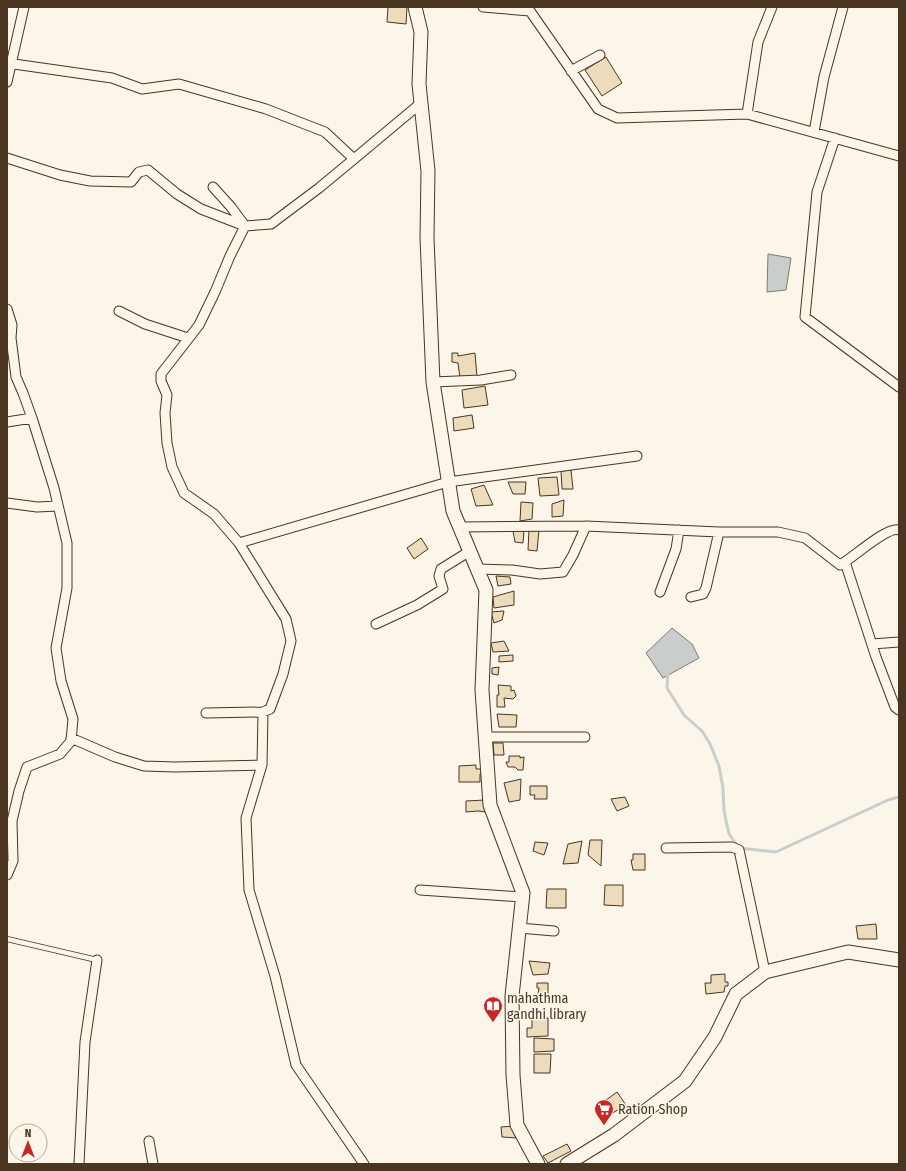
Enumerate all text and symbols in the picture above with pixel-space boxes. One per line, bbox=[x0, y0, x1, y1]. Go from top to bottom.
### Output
place label: mahathma gandhi library bbox=[507, 990, 587, 1023]
library icon: mahathma gandhi library bbox=[482, 995, 504, 1023]
supermarket icon: Ration Shop bbox=[593, 1098, 615, 1126]
place label: Ration Shop bbox=[618, 1101, 688, 1118]
north arrow bbox=[8, 1123, 48, 1163]
text: N bbox=[25, 1127, 31, 1140]

